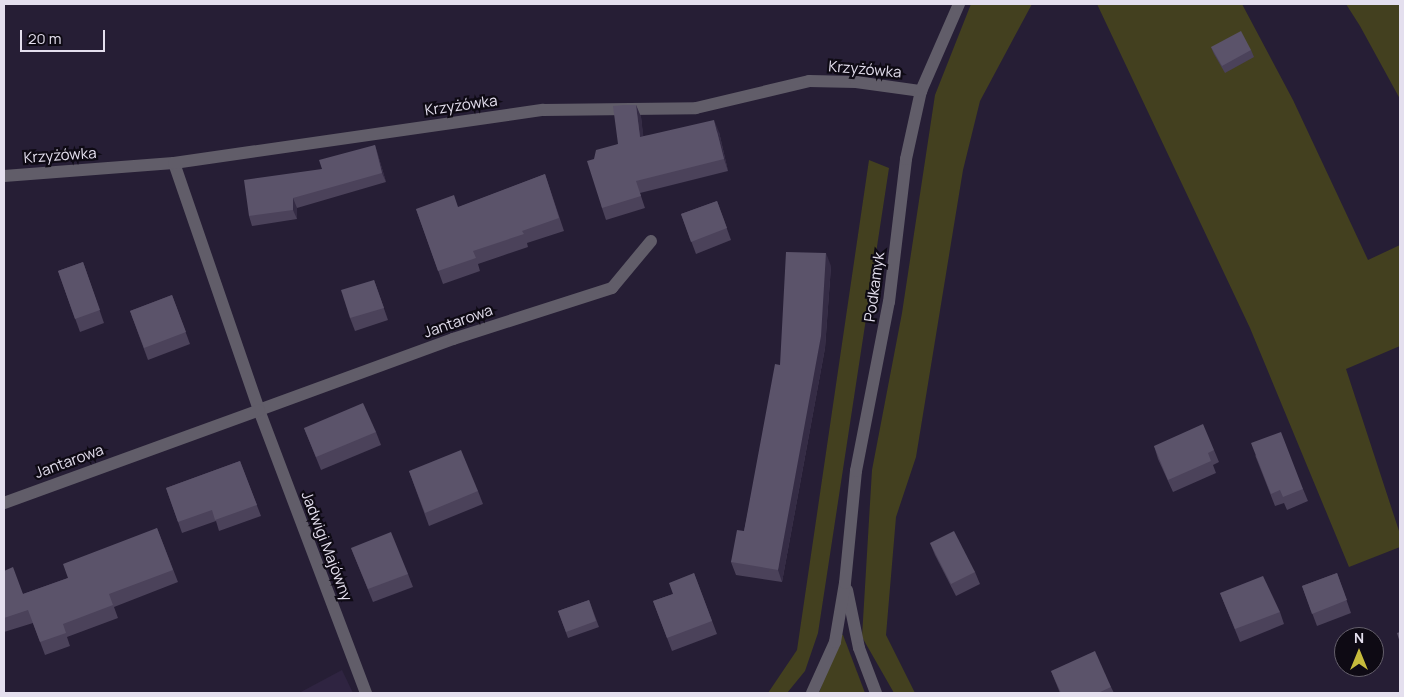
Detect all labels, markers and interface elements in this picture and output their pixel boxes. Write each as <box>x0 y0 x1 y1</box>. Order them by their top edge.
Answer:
scale bar <box>22 20 108 52</box>
text: 20 m <box>28 28 61 49</box>
street label: Krzyżówka <box>828 57 902 81</box>
street label: Krzyżówka <box>424 91 498 119</box>
street label: Krzyżówka <box>23 143 97 167</box>
street label: Podkamyk <box>860 251 888 323</box>
street label: Jantarowa <box>421 301 495 341</box>
street label: Jantarowa <box>32 440 106 482</box>
street label: Jadwigi Majówny <box>298 489 356 603</box>
north arrow <box>1334 627 1384 677</box>
text: N <box>1354 628 1364 647</box>

